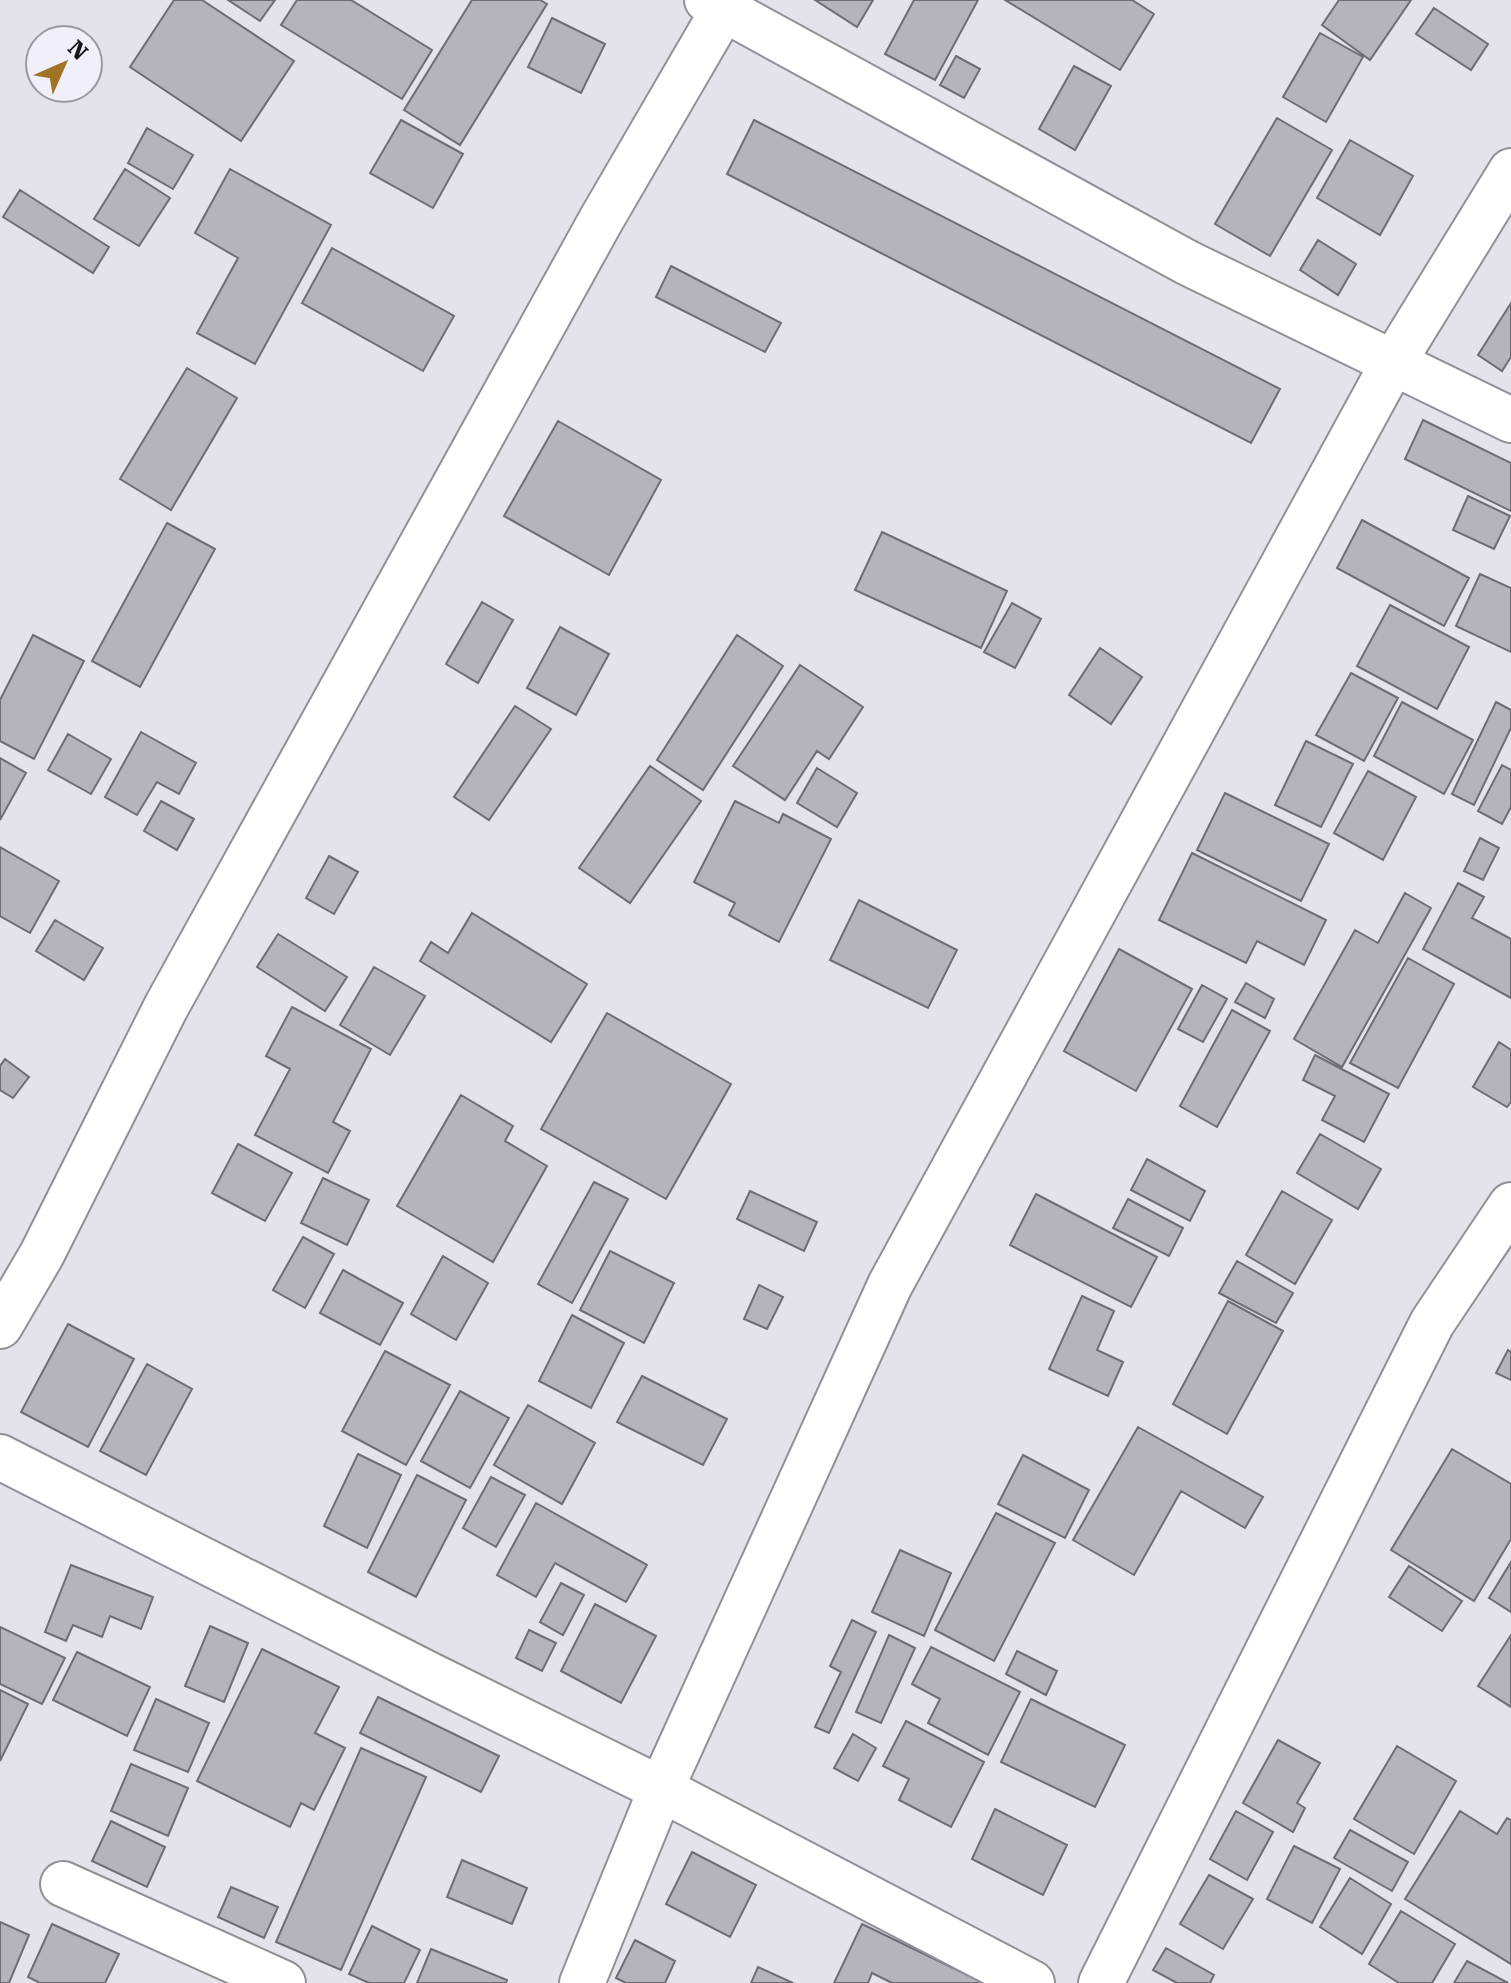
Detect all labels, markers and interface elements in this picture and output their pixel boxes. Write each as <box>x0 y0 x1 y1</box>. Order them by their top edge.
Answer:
north arrow <box>24 24 104 104</box>
text: N <box>63 35 93 65</box>

